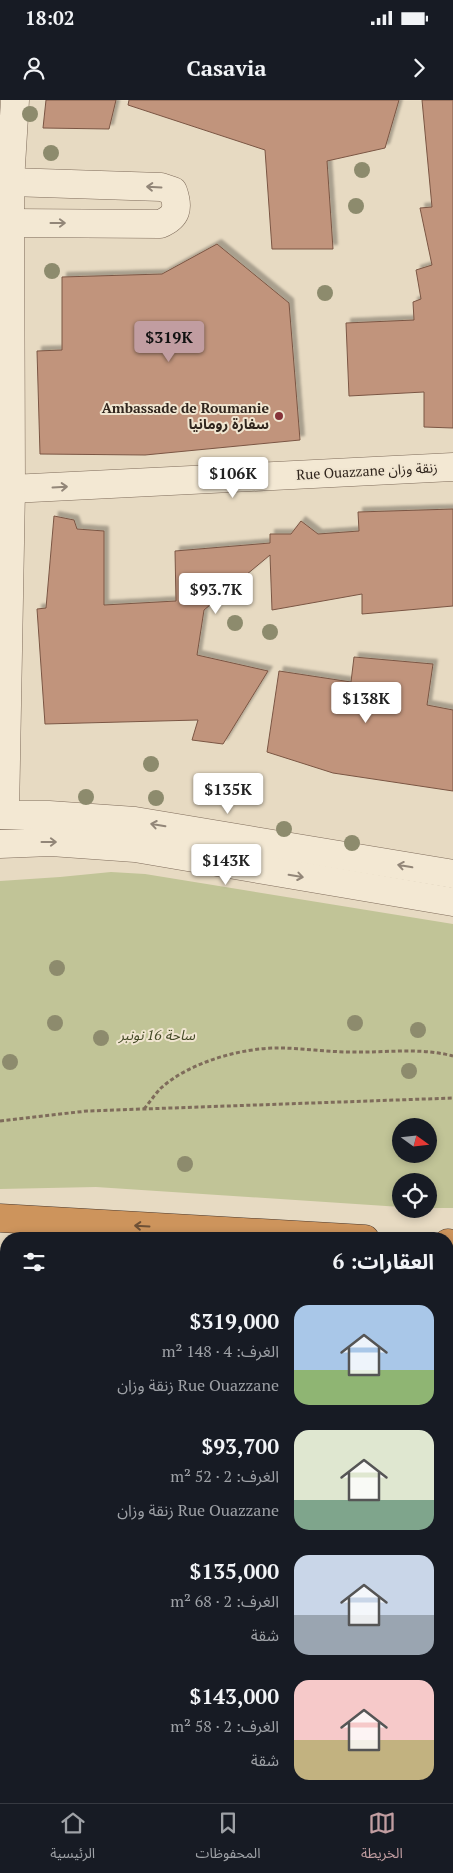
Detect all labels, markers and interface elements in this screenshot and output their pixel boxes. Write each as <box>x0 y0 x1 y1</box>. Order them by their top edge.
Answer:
text: 18:02 <box>25 5 74 30</box>
text: Casavia <box>186 53 267 82</box>
icon: person <box>20 54 48 82</box>
icon: forward <box>405 54 433 82</box>
one-way arrow <box>146 183 162 192</box>
one-way arrow <box>50 218 66 228</box>
pin: $319K <box>134 320 204 363</box>
text: $319K <box>145 326 193 348</box>
place label: Ambassade de Roumanie سفارة رومانيا <box>102 398 269 433</box>
marker: Ambassade de Roumanie سفارة رومانيا <box>273 410 285 422</box>
pin: $106K <box>198 456 268 499</box>
street label: Rue Ouazzane زنقة وزان <box>296 457 438 484</box>
text: $106K <box>209 462 257 484</box>
one-way arrow <box>51 482 67 491</box>
pin: $93.7K <box>175 572 257 615</box>
text: $93.7K <box>190 578 242 600</box>
pin: $138K <box>331 682 401 724</box>
text: $138K <box>342 687 390 709</box>
pin: $135K <box>193 772 263 815</box>
text: $135K <box>204 778 252 800</box>
one-way arrow <box>151 819 167 829</box>
one-way arrow <box>40 837 56 847</box>
pin: $143K <box>191 844 261 886</box>
text: $143K <box>202 849 250 871</box>
one-way arrow <box>397 861 413 871</box>
one-way arrow <box>288 871 304 881</box>
park label: ساحة 16 نونبر <box>118 1025 196 1044</box>
north arrow <box>392 1118 438 1162</box>
map controls <box>392 1118 437 1218</box>
button: locate <box>392 1173 437 1218</box>
one-way arrow <box>134 1222 150 1231</box>
text: العقارات: 6 <box>333 1247 434 1275</box>
icon: filters <box>20 1248 48 1276</box>
text: $319,000 <box>190 1307 279 1335</box>
icon: home <box>334 1325 394 1385</box>
text: الغرف: 4 · 148 m² <box>162 1340 279 1362</box>
text: Rue Ouazzane زنقة وزان <box>117 1374 279 1396</box>
text: $93,700 <box>201 1432 279 1460</box>
icon: home <box>334 1450 394 1510</box>
text: الغرف: 2 · 52 m² <box>170 1465 279 1487</box>
text: Rue Ouazzane زنقة وزان <box>117 1499 279 1521</box>
text: $135,000 <box>190 1557 279 1585</box>
icon: home <box>334 1575 394 1635</box>
text: الغرف: 2 · 68 m² <box>170 1590 279 1612</box>
text: شقة <box>251 1624 279 1646</box>
text: $143,000 <box>190 1682 279 1710</box>
icon: home <box>334 1700 394 1760</box>
text: الغرف: 2 · 58 m² <box>170 1715 279 1737</box>
text: شقة <box>251 1749 279 1771</box>
tab: الرئيسية <box>50 1809 95 1868</box>
tab: المحفوظات <box>196 1809 261 1868</box>
tab: الخريطة <box>361 1809 403 1868</box>

